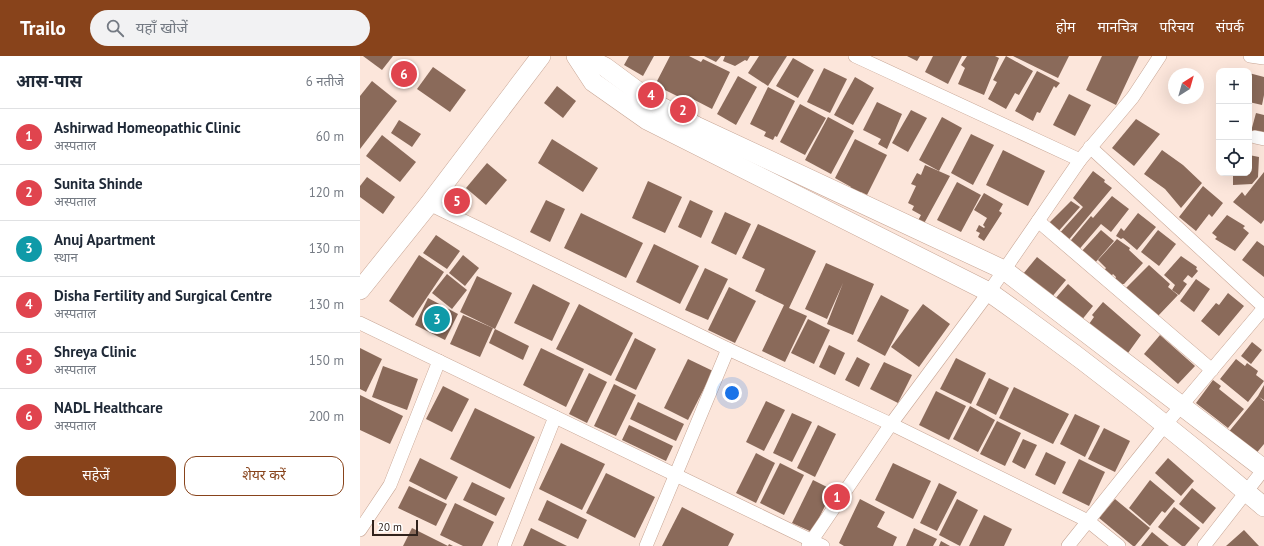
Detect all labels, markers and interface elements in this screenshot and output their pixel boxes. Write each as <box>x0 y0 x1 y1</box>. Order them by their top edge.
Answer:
search box <box>90 10 370 46</box>
text: Trailo <box>20 16 66 40</box>
icon: search <box>104 17 126 39</box>
text: यहाँ खोजें <box>136 18 188 37</box>
text: होम <box>1056 18 1075 36</box>
text: मानचित्र <box>1097 18 1138 36</box>
text: परिचय <box>1160 18 1194 36</box>
text: संपर्क <box>1216 18 1244 36</box>
pin: 6 <box>391 59 417 89</box>
north arrow <box>1168 68 1204 104</box>
map controls <box>1216 68 1252 176</box>
button: + <box>1216 68 1252 104</box>
text: आस-पास <box>16 70 82 92</box>
text: 6 नतीजे <box>306 73 344 90</box>
pin: 4 <box>638 80 664 110</box>
pin: 2 <box>670 95 696 125</box>
button: − <box>1216 104 1252 140</box>
text: Ashirwad Homeopathic Clinic <box>54 118 241 137</box>
text: 1 <box>25 128 33 145</box>
text: 60 m <box>316 128 344 145</box>
text: अस्पताल <box>54 137 96 154</box>
button: locate <box>1216 140 1252 176</box>
text: Sunita Shinde <box>54 174 143 193</box>
text: 2 <box>25 184 33 201</box>
text: 120 m <box>309 184 344 201</box>
pin: 5 <box>444 186 470 216</box>
text: अस्पताल <box>54 193 96 210</box>
text: Anuj Apartment <box>54 230 155 249</box>
text: 3 <box>25 240 33 257</box>
text: 130 m <box>309 240 344 257</box>
text: स्थान <box>54 249 78 266</box>
text: Disha Fertility and Surgical Centre <box>54 286 272 305</box>
text: 4 <box>25 296 33 313</box>
text: 130 m <box>309 296 344 313</box>
pin: 3 <box>424 304 450 334</box>
text: अस्पताल <box>54 305 96 322</box>
text: Shreya Clinic <box>54 342 137 361</box>
text: 5 <box>25 352 33 369</box>
text: 150 m <box>309 352 344 369</box>
text: अस्पताल <box>54 361 96 378</box>
your location <box>722 383 742 403</box>
text: NADL Healthcare <box>54 398 163 417</box>
text: 6 <box>25 408 33 425</box>
text: 200 m <box>309 408 344 425</box>
text: अस्पताल <box>54 417 96 434</box>
button: सहेजें <box>16 456 176 496</box>
button: शेयर करें <box>184 456 344 496</box>
pin: 1 <box>824 482 850 512</box>
scale bar <box>372 518 418 537</box>
text: 20 m <box>378 520 402 534</box>

